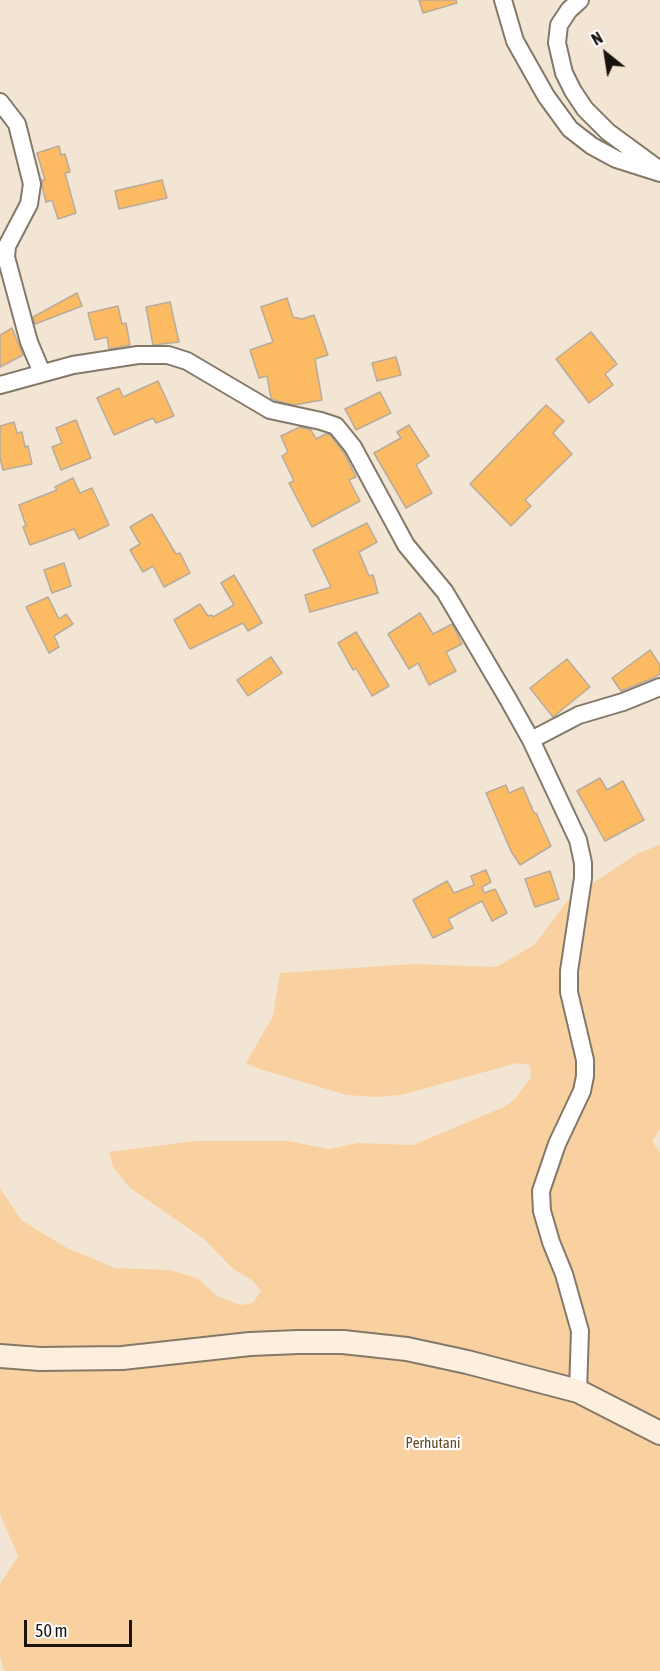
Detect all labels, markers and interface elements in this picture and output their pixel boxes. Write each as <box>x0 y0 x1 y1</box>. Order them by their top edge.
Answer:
north arrow <box>576 24 636 84</box>
text: N <box>588 28 606 49</box>
park label: Perhutani <box>406 1434 460 1452</box>
scale bar <box>27 1608 135 1646</box>
text: 50 m <box>35 1620 67 1641</box>

